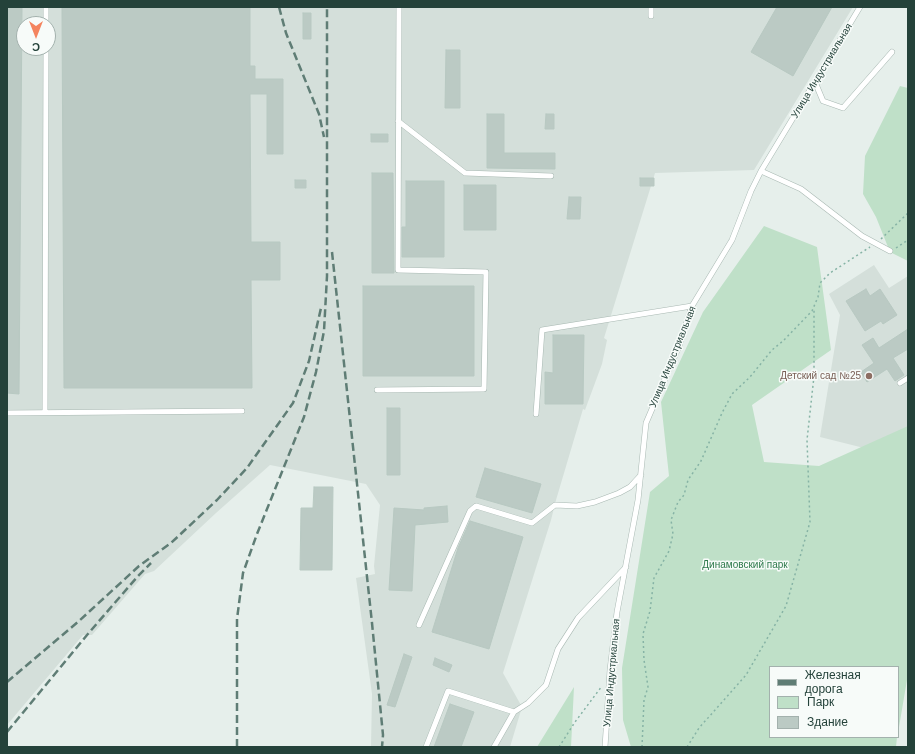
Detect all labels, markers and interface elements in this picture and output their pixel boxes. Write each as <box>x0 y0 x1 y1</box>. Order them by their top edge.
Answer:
north arrow <box>16 16 56 56</box>
street label: Улица Индустриальная <box>789 21 855 121</box>
text: С <box>32 41 40 53</box>
street label: Улица Индустриальная <box>647 304 699 410</box>
place label: Детский сад №25 <box>780 370 861 382</box>
marker: Детский сад №25 <box>864 371 874 381</box>
park label: Динамовский парк <box>702 559 788 571</box>
street label: Улица Индустриальная <box>601 618 623 728</box>
legend <box>769 666 899 738</box>
text: Железная дорога <box>805 668 861 696</box>
text: Парк <box>807 695 834 709</box>
text: Здание <box>807 715 848 729</box>

